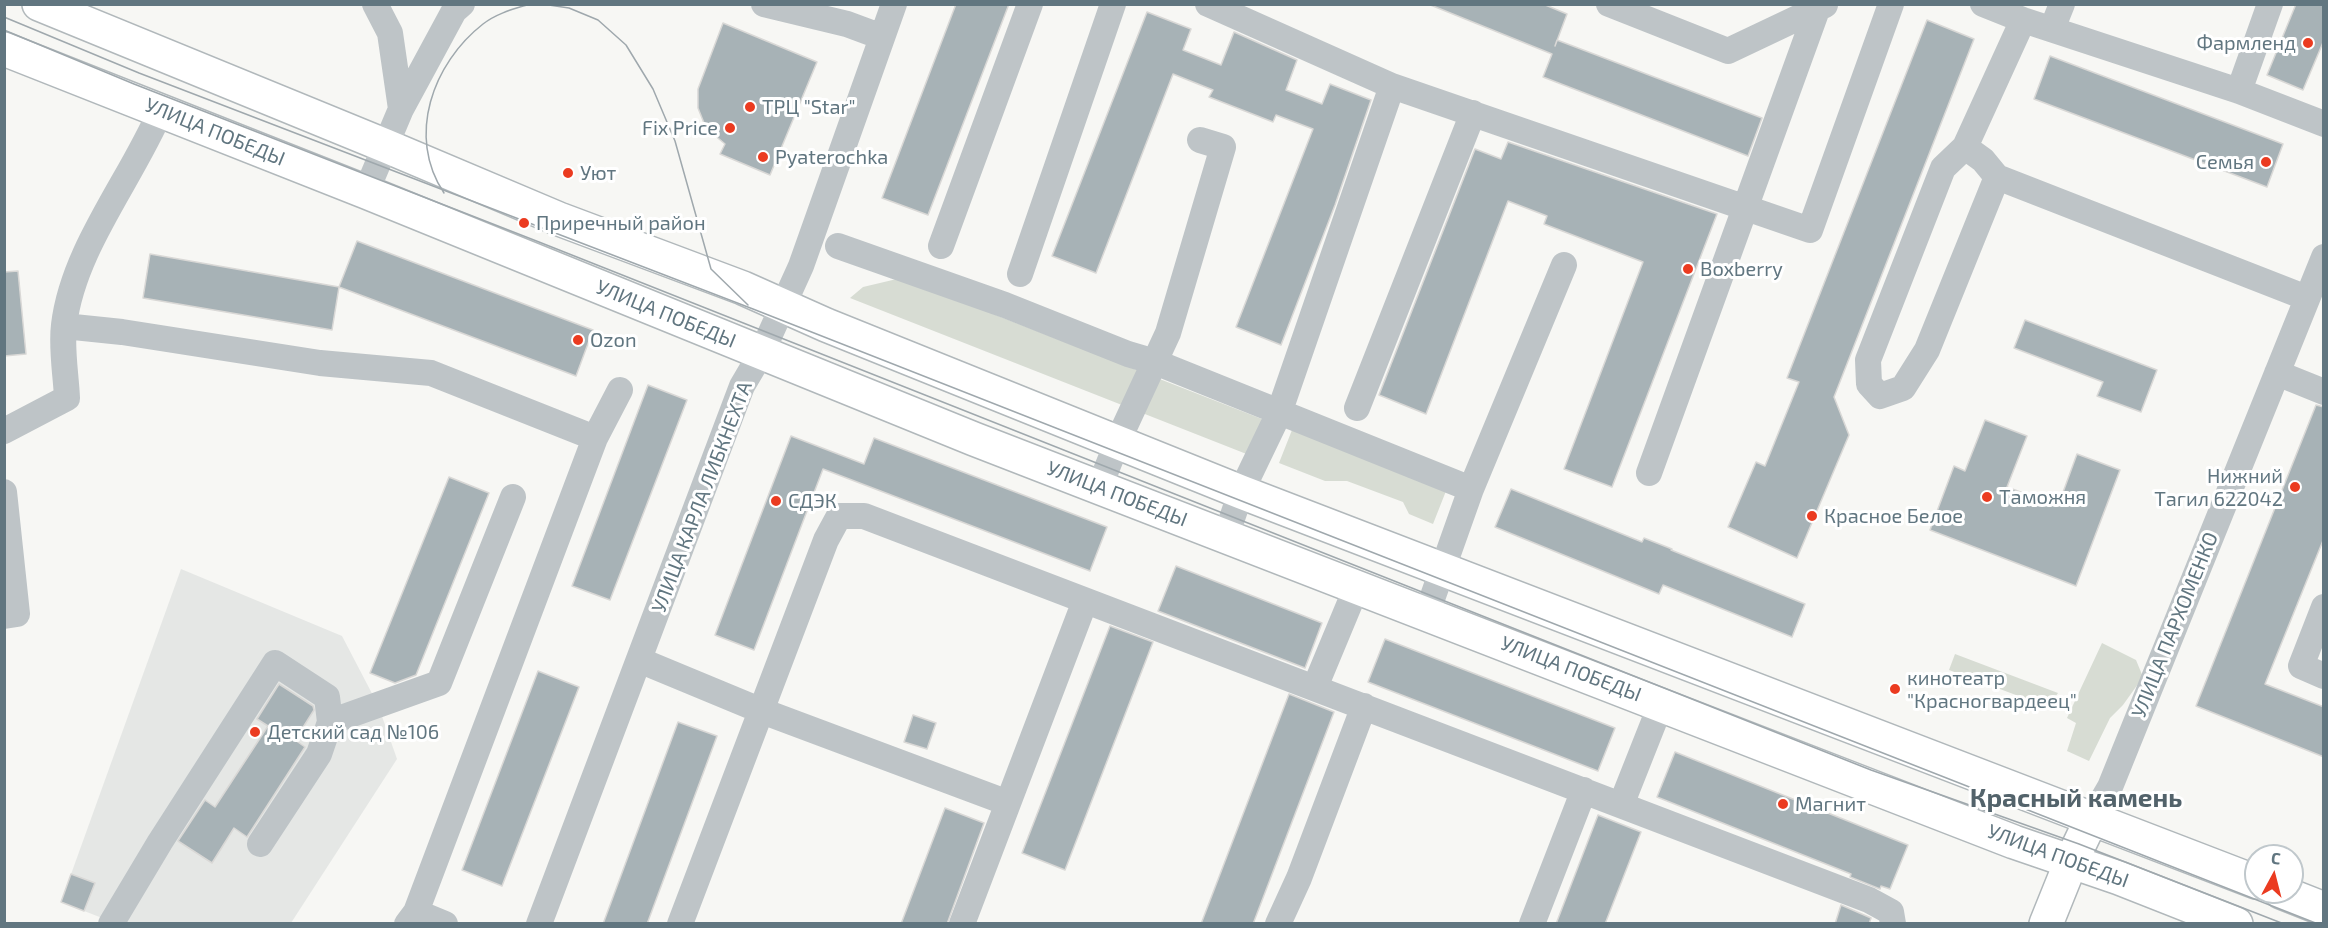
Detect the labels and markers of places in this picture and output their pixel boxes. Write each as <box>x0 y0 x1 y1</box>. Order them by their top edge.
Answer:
place label: Фармленд <box>2196 31 2296 55</box>
marker: Фармленд <box>2301 36 2315 50</box>
place label: ТРЦ "Star" <box>762 95 856 119</box>
marker: ТРЦ "Star" <box>743 100 757 114</box>
place label: Fix Price <box>642 116 718 140</box>
marker: Fix Price <box>723 121 737 135</box>
place label: Pyaterochka <box>775 145 888 169</box>
marker: Pyaterochka <box>756 150 770 164</box>
place label: Семья <box>2196 150 2254 174</box>
marker: Семья <box>2259 155 2273 169</box>
place label: Уют <box>580 161 616 185</box>
marker: Уют <box>561 166 575 180</box>
place label: Приречный район <box>536 211 706 235</box>
marker: Приречный район <box>517 216 531 230</box>
place label: Boxberry <box>1700 257 1783 281</box>
marker: Boxberry <box>1681 262 1695 276</box>
place label: Ozon <box>590 328 637 352</box>
marker: Ozon <box>571 333 585 347</box>
place label: Нижний Тагил 622042 <box>2154 464 2283 511</box>
marker: Нижний Тагил 622042 <box>2288 480 2302 494</box>
place label: Таможня <box>1999 485 2086 509</box>
place label: СДЭК <box>788 489 837 513</box>
marker: Таможня <box>1980 490 1994 504</box>
marker: СДЭК <box>769 494 783 508</box>
place label: Красное Белое <box>1824 504 1963 528</box>
marker: Красное Белое <box>1805 509 1819 523</box>
place label: кинотеатр "Красногвардеец" <box>1907 666 2077 713</box>
marker: кинотеатр "Красногвардеец" <box>1888 682 1902 696</box>
place label: Детский сад №106 <box>267 720 439 744</box>
marker: Детский сад №106 <box>248 725 262 739</box>
place label: Магнит <box>1795 792 1866 816</box>
marker: Магнит <box>1776 797 1790 811</box>

